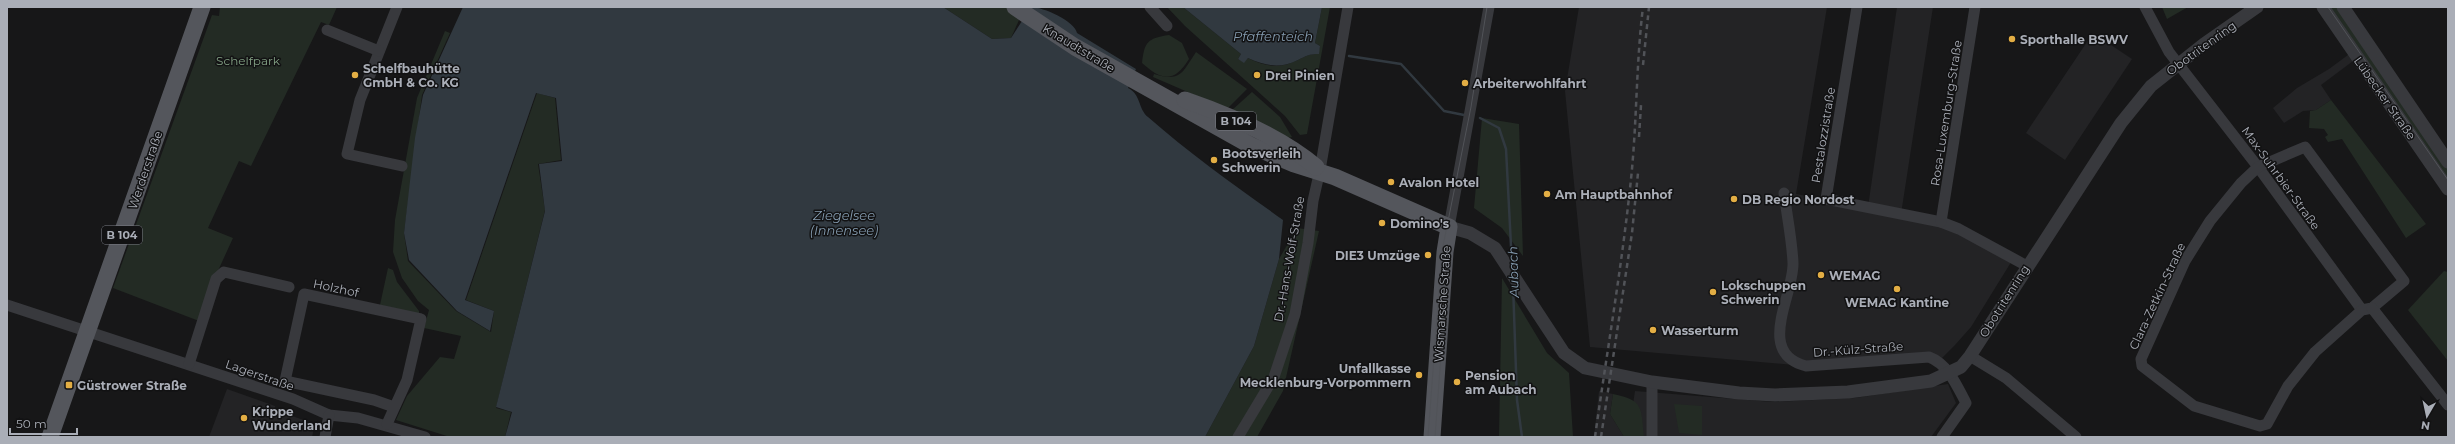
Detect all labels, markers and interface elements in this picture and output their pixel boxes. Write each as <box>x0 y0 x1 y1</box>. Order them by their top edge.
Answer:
street label: Obotritenring <box>2163 18 2239 78</box>
street label: Knaudtstraße <box>1040 20 1118 76</box>
water label: Pfaffenteich <box>1233 28 1313 44</box>
place label: Sporthalle BSWV <box>2020 32 2129 47</box>
marker: Sporthalle BSWV <box>2007 34 2017 44</box>
street label: Rosa-Luxemburg-Straße <box>1927 39 1965 187</box>
park label: Schelfpark <box>216 53 281 68</box>
street label: Lübecker Straße <box>2351 54 2419 142</box>
place label: Schelfbauhütte GmbH & Co. KG <box>363 61 460 90</box>
place label: Drei Pinien <box>1265 68 1335 83</box>
marker: Schelfbauhütte GmbH & Co. KG <box>350 70 360 80</box>
marker: Drei Pinien <box>1252 70 1262 80</box>
place label: Arbeiterwohlfahrt <box>1472 76 1587 91</box>
marker: Arbeiterwohlfahrt <box>1460 78 1470 88</box>
street label: Pestalozzistraße <box>1808 86 1838 184</box>
road number: B 104 <box>1216 112 1256 130</box>
street label: Max-Suhrbier-Straße <box>2239 123 2323 233</box>
street label: Werderstraße <box>125 129 165 211</box>
place label: Bootsverleih Schwerin <box>1222 146 1301 175</box>
marker: Bootsverleih Schwerin <box>1209 155 1219 165</box>
place label: Avalon Hotel <box>1398 175 1479 190</box>
marker: Avalon Hotel <box>1386 177 1396 187</box>
place label: Am Hauptbahnhof <box>1554 187 1673 202</box>
marker: Am Hauptbahnhof <box>1542 189 1552 199</box>
place label: DB Regio Nordost <box>1742 192 1855 207</box>
marker: DB Regio Nordost <box>1729 194 1739 204</box>
street label: Dr.-Hans-Wolf-Straße <box>1271 195 1307 323</box>
water label: Ziegelsee (Innensee) <box>810 207 878 238</box>
place label: Domino's <box>1390 216 1450 231</box>
marker: Domino's <box>1377 218 1387 228</box>
road number: B 104 <box>102 226 142 244</box>
street label: Clara-Zetkin-Straße <box>2126 240 2188 352</box>
street label: Wismarsche Straße <box>1430 245 1454 363</box>
water label: Aubach <box>1504 246 1522 299</box>
place label: DIE3 Umzüge <box>1335 248 1420 263</box>
marker: DIE3 Umzüge <box>1423 250 1433 260</box>
street label: Obotritenring <box>1976 262 2032 340</box>
place label: WEMAG <box>1829 268 1881 283</box>
marker: WEMAG <box>1816 270 1826 280</box>
street label: Holzhof <box>312 276 361 300</box>
place label: Lokschuppen Schwerin <box>1721 278 1806 307</box>
marker: WEMAG Kantine <box>1892 284 1902 294</box>
marker: Lokschuppen Schwerin <box>1708 287 1718 297</box>
place label: WEMAG Kantine <box>1845 295 1950 310</box>
place label: Wasserturm <box>1661 323 1739 338</box>
marker: Wasserturm <box>1648 325 1658 335</box>
street label: Dr.-Külz-Straße <box>1812 338 1904 360</box>
street label: Lagerstraße <box>224 356 296 394</box>
place label: Unfallkasse Mecklenburg-Vorpommern <box>1240 361 1411 390</box>
place label: Pension am Aubach <box>1465 368 1537 397</box>
marker: Unfallkasse Mecklenburg-Vorpommern <box>1414 370 1424 380</box>
marker: Pension am Aubach <box>1452 377 1462 387</box>
place label: Güstrower Straße <box>77 378 187 393</box>
marker: Güstrower Straße <box>64 380 74 390</box>
north arrow <box>2407 396 2447 436</box>
place label: Krippe Wunderland <box>252 404 331 433</box>
scale bar <box>10 410 77 436</box>
marker: Krippe Wunderland <box>239 413 249 423</box>
text: 50 m <box>16 416 47 431</box>
text: N <box>2420 418 2431 433</box>

